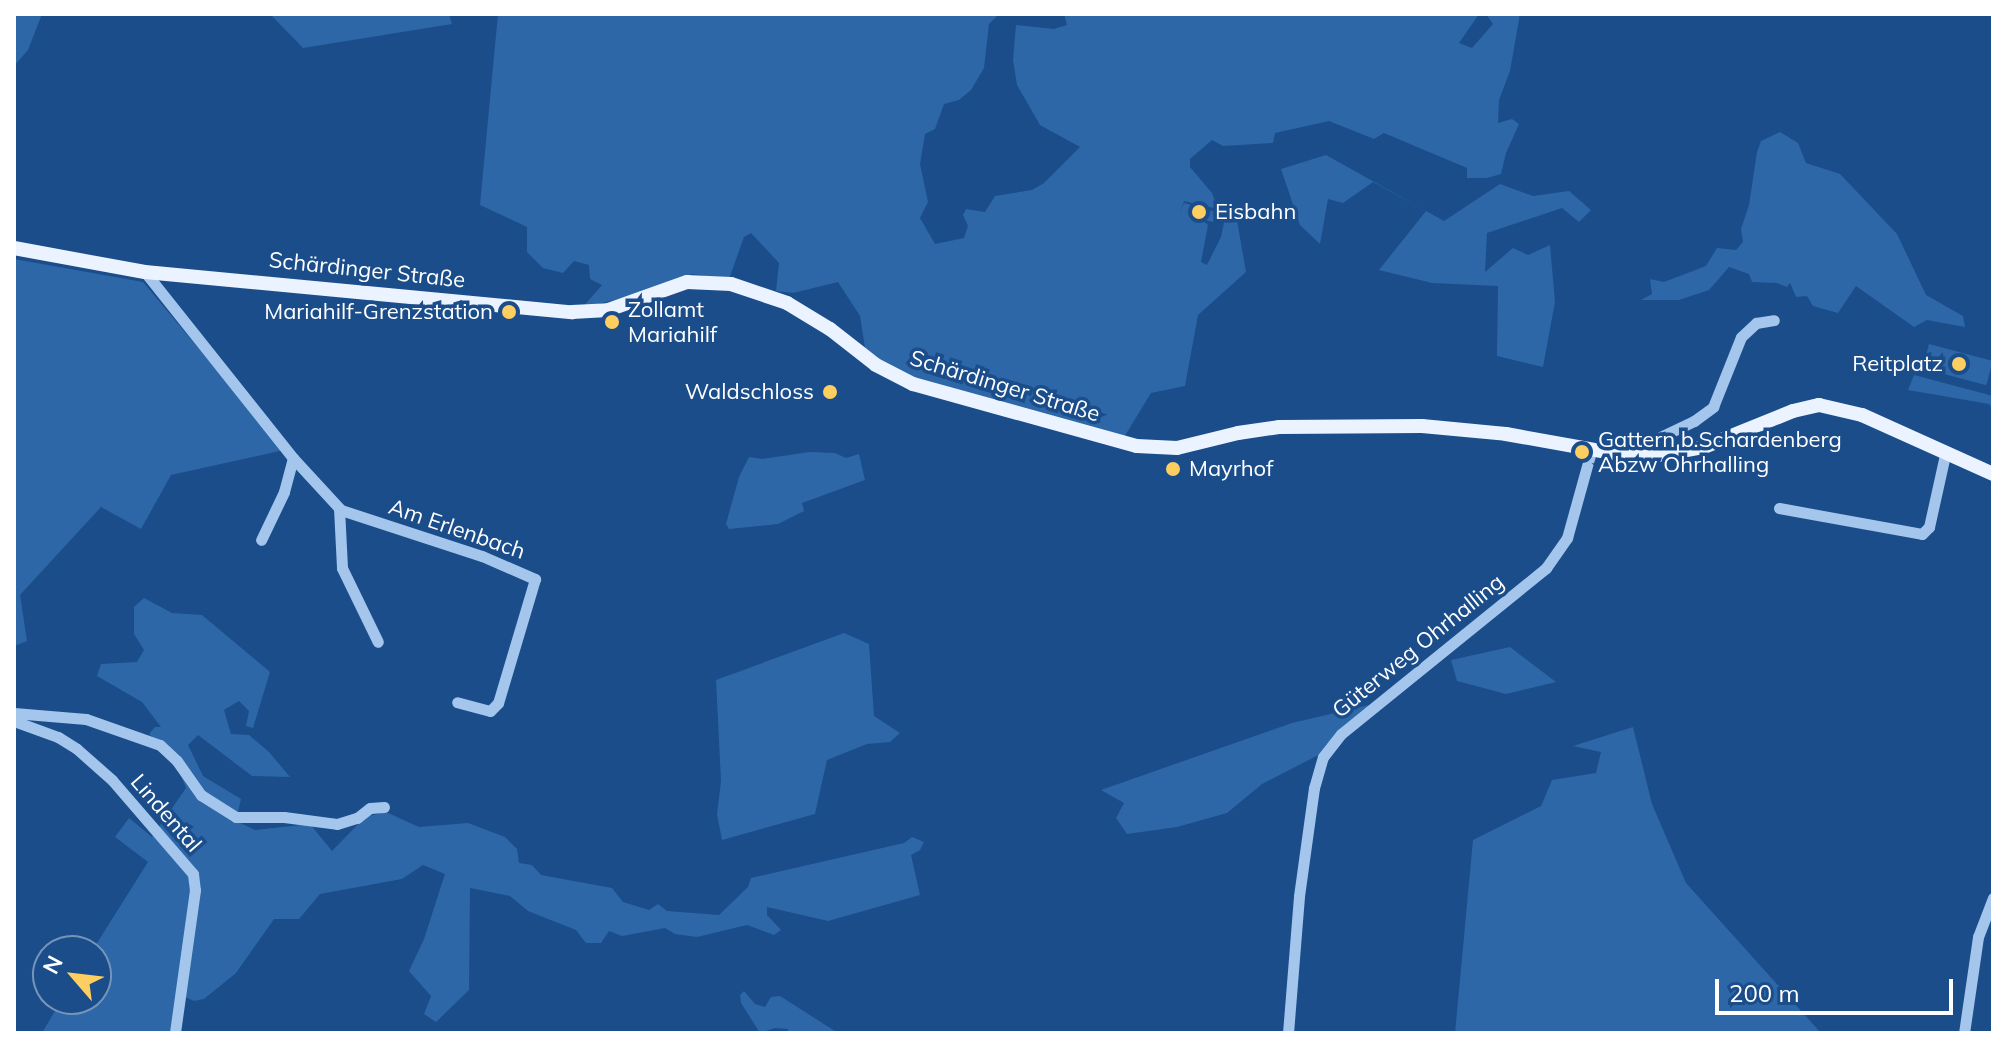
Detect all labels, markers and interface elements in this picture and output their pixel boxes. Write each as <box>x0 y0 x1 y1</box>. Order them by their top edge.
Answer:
place label: Eisbahn <box>1215 199 1296 225</box>
marker: Eisbahn <box>1190 203 1208 221</box>
street label: Schärdinger Straße <box>268 247 466 293</box>
place label: Zollamt Mariahilf <box>628 296 717 348</box>
place label: Mariahilf-Grenzstation <box>264 299 493 325</box>
marker: Mariahilf-Grenzstation <box>500 303 518 321</box>
marker: Zollamt Mariahilf <box>603 313 621 331</box>
street label: Schärdinger Straße <box>907 345 1103 427</box>
place label: Reitplatz <box>1852 351 1943 377</box>
marker: Reitplatz <box>1950 355 1968 373</box>
place label: Waldschloss <box>685 379 814 405</box>
marker: Waldschloss <box>821 383 839 401</box>
place label: Gattern b.Schardenberg Abzw Ohrhalling <box>1598 426 1842 478</box>
marker: Gattern b.Schardenberg Abzw Ohrhalling <box>1573 443 1591 461</box>
place label: Mayrhof <box>1189 456 1273 482</box>
marker: Mayrhof <box>1164 460 1182 478</box>
street label: Am Erlenbach <box>385 493 529 565</box>
street label: Güterweg Ohrhalling <box>1327 569 1509 723</box>
street label: Lindental <box>125 769 207 857</box>
north arrow <box>32 935 112 1015</box>
text: N <box>36 951 69 979</box>
scale bar <box>1719 963 1957 1013</box>
text: 200 m <box>1729 978 1800 1008</box>

